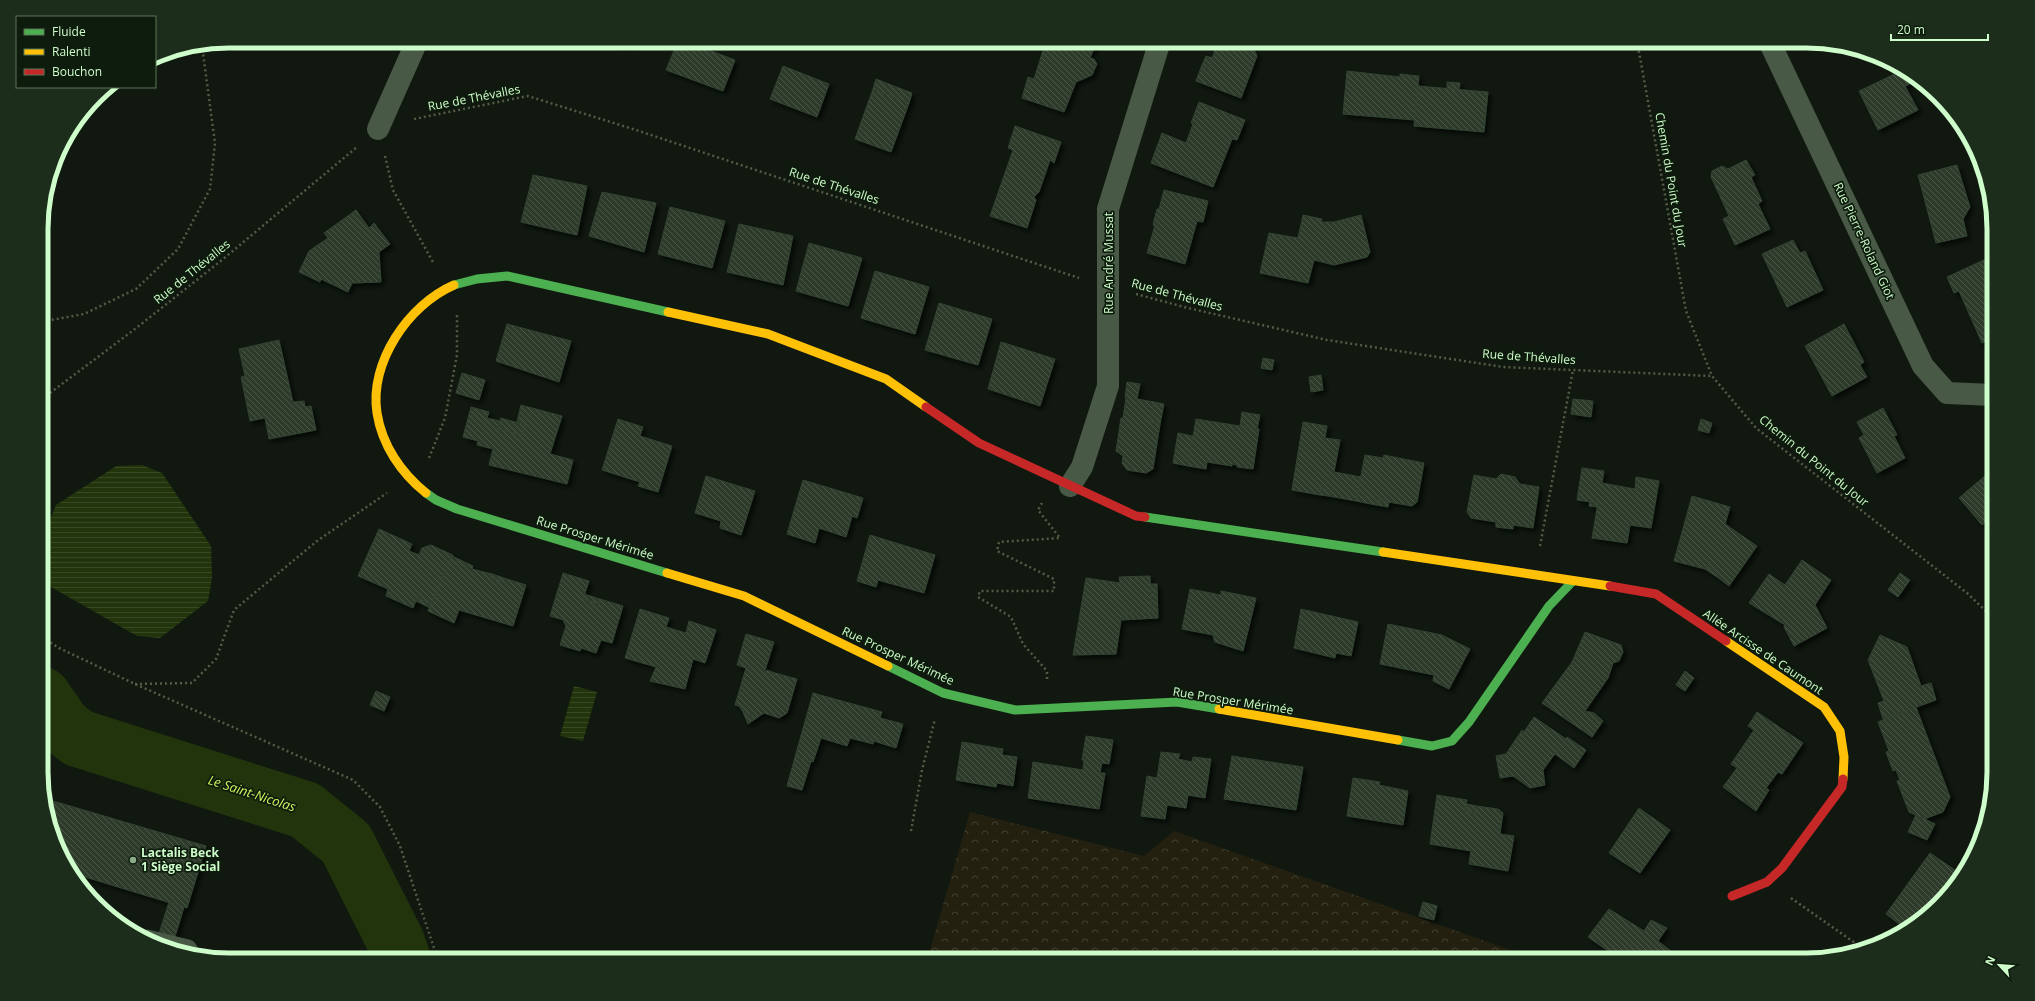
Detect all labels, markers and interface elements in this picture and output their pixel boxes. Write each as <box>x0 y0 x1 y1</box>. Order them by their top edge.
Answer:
legend <box>16 16 156 88</box>
scale bar <box>1891 16 1988 42</box>
text: 20 m <box>1897 21 1925 38</box>
text: Fluide <box>52 23 86 40</box>
text: Ralenti <box>52 43 91 60</box>
text: Bouchon <box>52 63 102 80</box>
street label: Rue de Thévalles <box>426 80 522 115</box>
street label: Chemin du Point du Jour <box>1651 111 1692 249</box>
street label: Rue de Thévalles <box>787 163 882 208</box>
street label: Rue Pierre-Roland Giot <box>1830 179 1899 302</box>
street label: Rue André Mussat <box>1100 212 1117 314</box>
street label: Rue de Thévalles <box>150 235 234 308</box>
street label: Rue de Thévalles <box>1130 274 1225 315</box>
street label: Rue de Thévalles <box>1482 345 1577 368</box>
street label: Chemin du Point du Jour <box>1756 411 1873 510</box>
street label: Rue Prosper Mérimée <box>534 512 656 564</box>
street label: Allée Arcisse de Caumont <box>1700 605 1827 698</box>
street label: Rue Prosper Mérimée <box>839 622 957 689</box>
street label: Rue Prosper Mérimée <box>1172 683 1295 718</box>
water label: Le Saint-Nicolas <box>206 770 298 816</box>
place label: Lactalis Beck 1 Siège Social <box>141 844 220 875</box>
marker: Lactalis Beck 1 Siège Social <box>128 855 138 865</box>
north arrow <box>1979 945 2019 985</box>
text: N <box>1981 953 1998 968</box>

